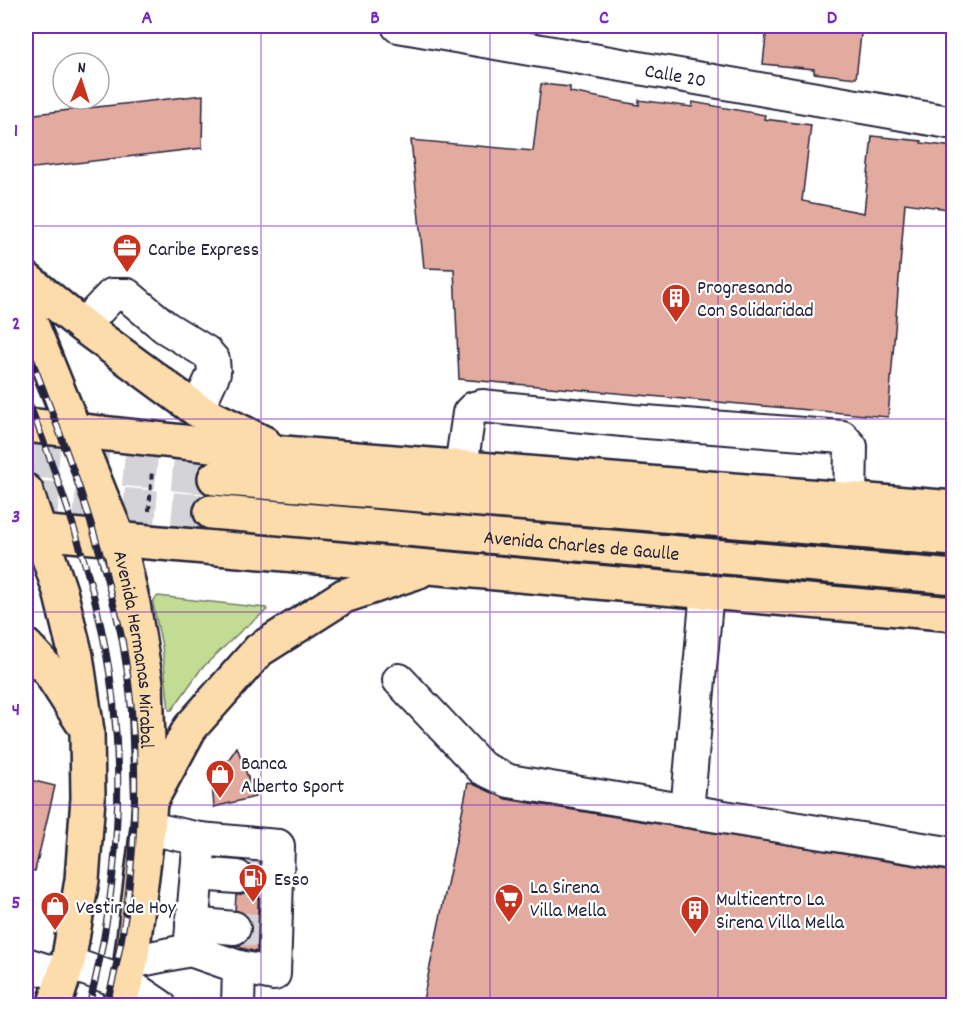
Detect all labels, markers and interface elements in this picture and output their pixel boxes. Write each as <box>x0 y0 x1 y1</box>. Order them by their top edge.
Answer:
text: A <box>142 5 153 33</box>
text: B <box>370 5 380 33</box>
text: C <box>599 5 609 33</box>
text: D <box>827 5 838 33</box>
north arrow <box>51 51 111 111</box>
text: N <box>77 57 86 80</box>
street label: Calle 20 <box>642 58 708 97</box>
text: 1 <box>14 118 18 146</box>
office icon: Caribe Express <box>111 232 143 274</box>
place label: Caribe Express <box>148 237 259 265</box>
place label: Progresando Con Solidaridad <box>697 275 814 326</box>
building icon: Progresando Con Solidaridad <box>660 282 692 324</box>
text: 2 <box>12 311 20 339</box>
text: 3 <box>12 504 20 532</box>
street label: Avenida Charles de Gaulle <box>482 525 680 570</box>
street label: Avenida Hermanas Mirabal <box>104 548 159 749</box>
text: 4 <box>12 697 20 725</box>
place label: Banca Alberto Sport <box>241 751 344 802</box>
shop icon: Banca Alberto Sport <box>204 758 236 800</box>
fuel station icon: Esso <box>237 862 269 904</box>
place label: Esso <box>274 867 309 895</box>
place label: La Sirena Villa Mella <box>530 875 607 926</box>
supermarket icon: La Sirena Villa Mella <box>493 882 525 924</box>
place label: Multicentro La Sirena Villa Mella <box>716 887 845 938</box>
text: 5 <box>11 890 21 918</box>
shop icon: Vestir de Hoy <box>39 890 71 932</box>
building icon: Multicentro La Sirena Villa Mella <box>679 894 711 936</box>
place label: Vestir de Hoy <box>76 895 177 923</box>

